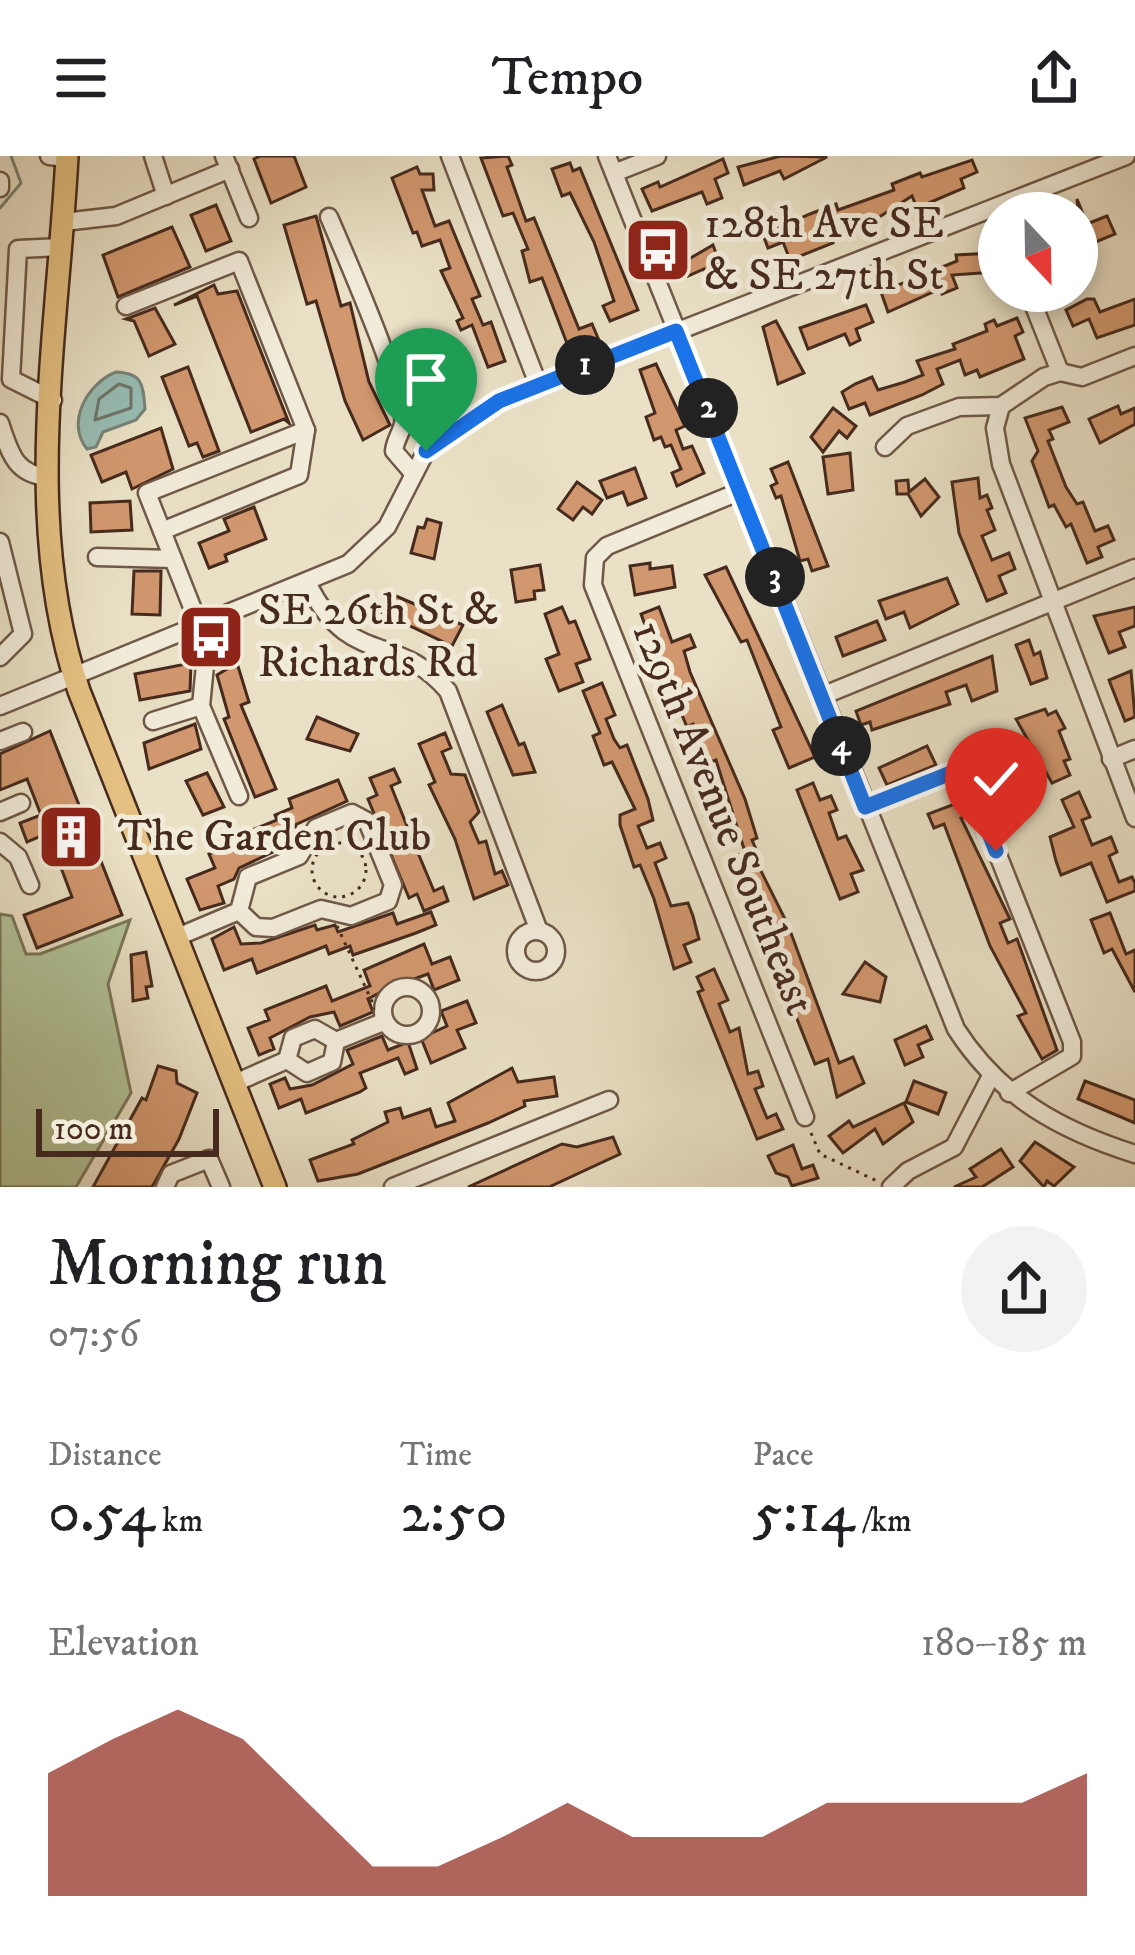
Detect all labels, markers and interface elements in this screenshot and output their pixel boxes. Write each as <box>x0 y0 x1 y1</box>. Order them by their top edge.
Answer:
icon: menu <box>48 45 114 111</box>
text: Tempo <box>492 45 643 112</box>
icon: share <box>1021 45 1087 111</box>
north arrow <box>978 192 1098 312</box>
map controls <box>978 192 1098 312</box>
place label: 128th Ave SE & SE 27th St <box>704 196 944 304</box>
bus stop icon: 128th Ave SE & SE 27th St <box>623 215 693 285</box>
pin <box>375 328 477 451</box>
pin: 1 <box>555 335 615 395</box>
text: 1 <box>579 344 591 385</box>
icon: arrive <box>393 346 459 412</box>
pin: 2 <box>678 378 738 438</box>
text: 2 <box>700 387 716 428</box>
pin: 3 <box>745 547 805 607</box>
text: 3 <box>769 556 781 597</box>
place label: SE 26th St & Richards Rd <box>258 583 499 691</box>
bus stop icon: SE 26th St & Richards Rd <box>176 602 246 672</box>
street label: 129th Avenue Southeast <box>618 613 828 1023</box>
pin: 4 <box>811 716 871 776</box>
text: 4 <box>832 725 851 766</box>
pin <box>945 728 1047 851</box>
icon: check <box>963 746 1029 812</box>
building icon: The Garden Club <box>36 802 106 872</box>
place label: The Garden Club <box>118 809 431 865</box>
scale bar <box>36 1103 219 1156</box>
text: 100 m <box>54 1109 133 1150</box>
text: Morning run <box>48 1224 387 1306</box>
button: share <box>961 1226 1087 1352</box>
text: 07:56 <box>48 1310 139 1359</box>
text: Distance <box>48 1435 162 1476</box>
text: Time <box>400 1435 472 1476</box>
text: Pace <box>753 1435 814 1476</box>
text: 0.54 <box>48 1476 155 1551</box>
text: 2:50 <box>400 1476 508 1551</box>
text: 5:14 <box>753 1476 855 1551</box>
text: km <box>155 1501 203 1542</box>
text: /km <box>855 1501 912 1542</box>
text: Elevation <box>48 1619 199 1668</box>
text: 180–185 m <box>921 1619 1087 1668</box>

